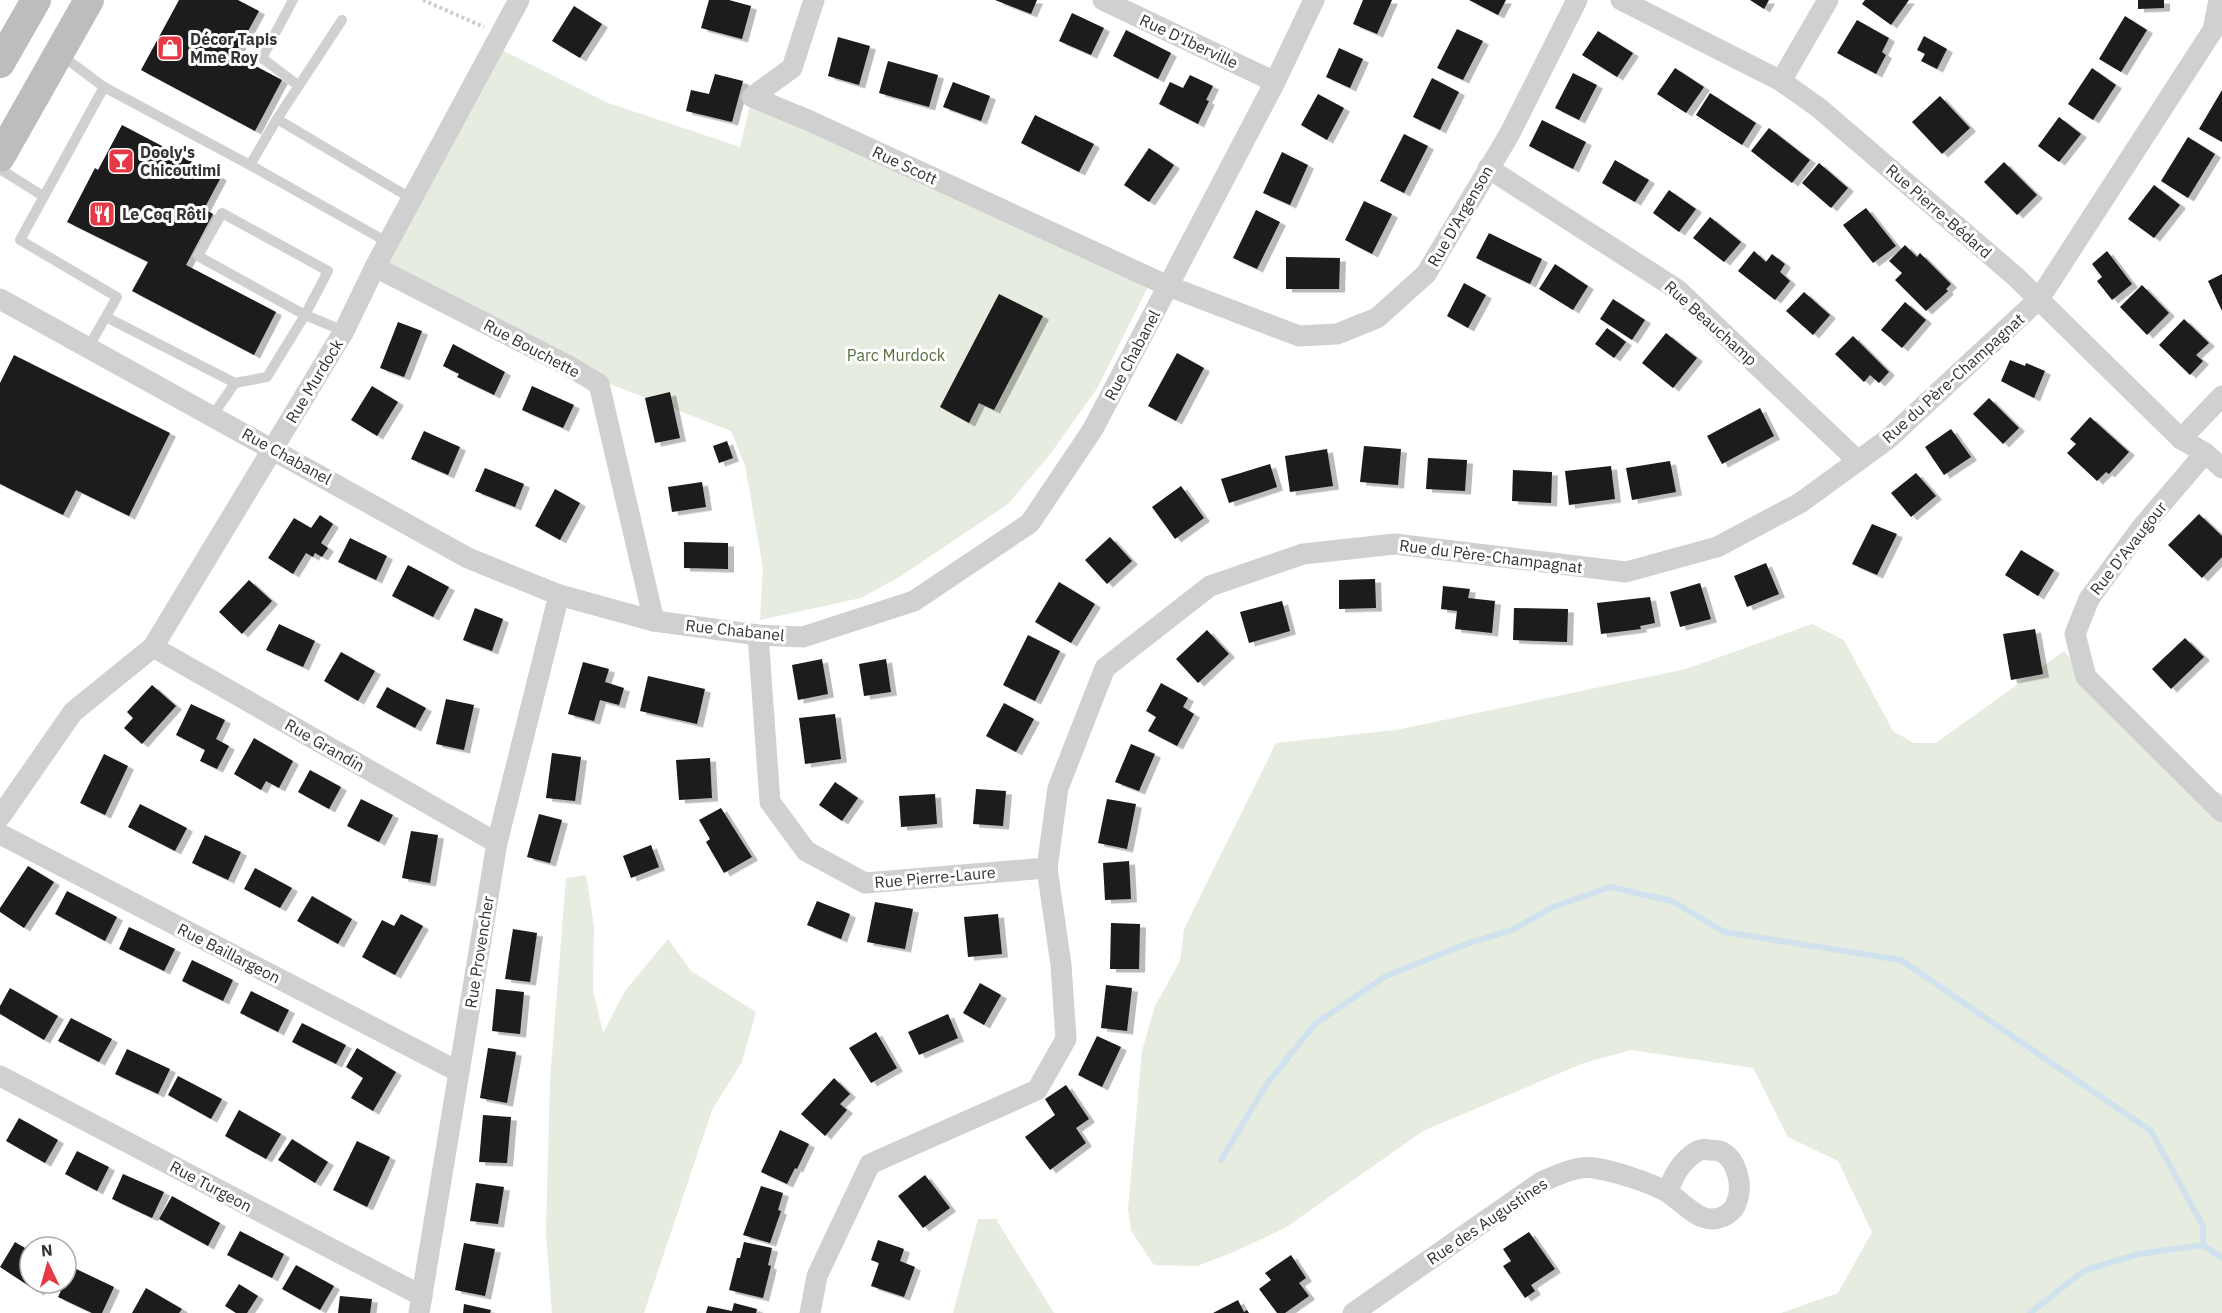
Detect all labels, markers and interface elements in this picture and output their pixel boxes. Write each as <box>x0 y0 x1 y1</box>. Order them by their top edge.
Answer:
street label: Rue D'Iberville <box>1137 10 1242 73</box>
place label: Décor Tapis Mme Roy <box>190 29 277 67</box>
shop icon: Décor Tapis Mme Roy <box>155 33 185 63</box>
street label: Rue Scott <box>869 141 941 189</box>
place label: Dooly's Chicoutimi <box>140 142 221 180</box>
bar icon: Dooly's Chicoutimi <box>106 146 136 176</box>
street label: Rue Pierre-Bédard <box>1882 160 1996 262</box>
street label: Rue D'Argenson <box>1423 162 1497 270</box>
restaurant icon: Le Coq Rôti <box>87 199 117 229</box>
place label: Le Coq Rôti <box>122 204 206 224</box>
street label: Rue Beauchamp <box>1661 276 1761 370</box>
street label: Rue Chabanel <box>1100 306 1164 404</box>
street label: Rue du Père-Champagnat <box>1878 309 2028 447</box>
street label: Rue Bouchette <box>480 314 584 382</box>
street label: Rue Murdock <box>281 335 347 427</box>
park label: Parc Murdock <box>847 345 946 365</box>
street label: Rue Chabanel <box>239 423 335 489</box>
street label: Rue D'Avaugour <box>2085 497 2171 599</box>
street label: Rue du Père-Champagnat <box>1398 535 1584 577</box>
street label: Rue Chabanel <box>684 615 786 645</box>
street label: Rue Grandin <box>282 714 368 776</box>
street label: Rue Pierre-Laure <box>874 862 997 892</box>
street label: Rue Provencher <box>460 894 498 1010</box>
street label: Rue Baillargeon <box>174 918 284 988</box>
street label: Rue Turgeon <box>167 1156 255 1216</box>
street label: Rue des Augustines <box>1423 1173 1551 1269</box>
north arrow <box>18 1235 78 1295</box>
text: N <box>40 1240 53 1261</box>

